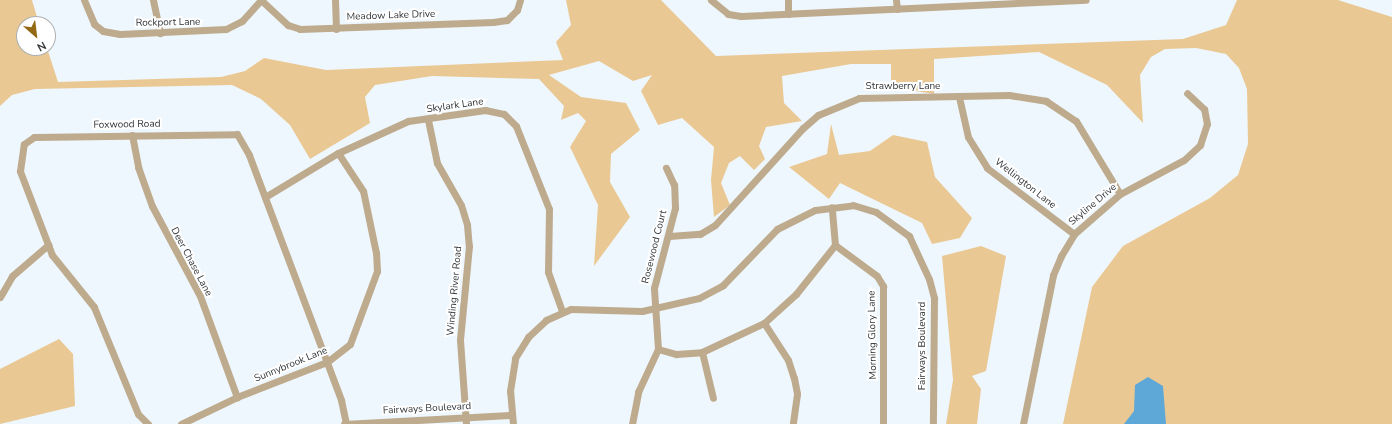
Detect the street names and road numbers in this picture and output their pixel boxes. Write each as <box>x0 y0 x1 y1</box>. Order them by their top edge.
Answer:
street label: Meadow Lake Drive <box>346 8 436 24</box>
street label: Rockport Lane <box>136 16 200 30</box>
street label: Strawberry Lane <box>866 81 940 93</box>
street label: Skylark Lane <box>426 96 484 116</box>
street label: Foxwood Road <box>93 118 161 132</box>
street label: Wellington Lane <box>992 156 1058 212</box>
street label: Skyline Drive <box>1067 182 1119 228</box>
street label: Rosewood Court <box>640 209 670 285</box>
street label: Deer Chase Lane <box>168 225 214 299</box>
street label: Winding River Road <box>445 246 465 336</box>
street label: Morning Glory Lane <box>866 290 880 380</box>
street label: Fairways Boulevard <box>917 302 929 390</box>
street label: Sunnybrook Lane <box>253 345 329 385</box>
street label: Fairways Boulevard <box>382 401 472 417</box>

